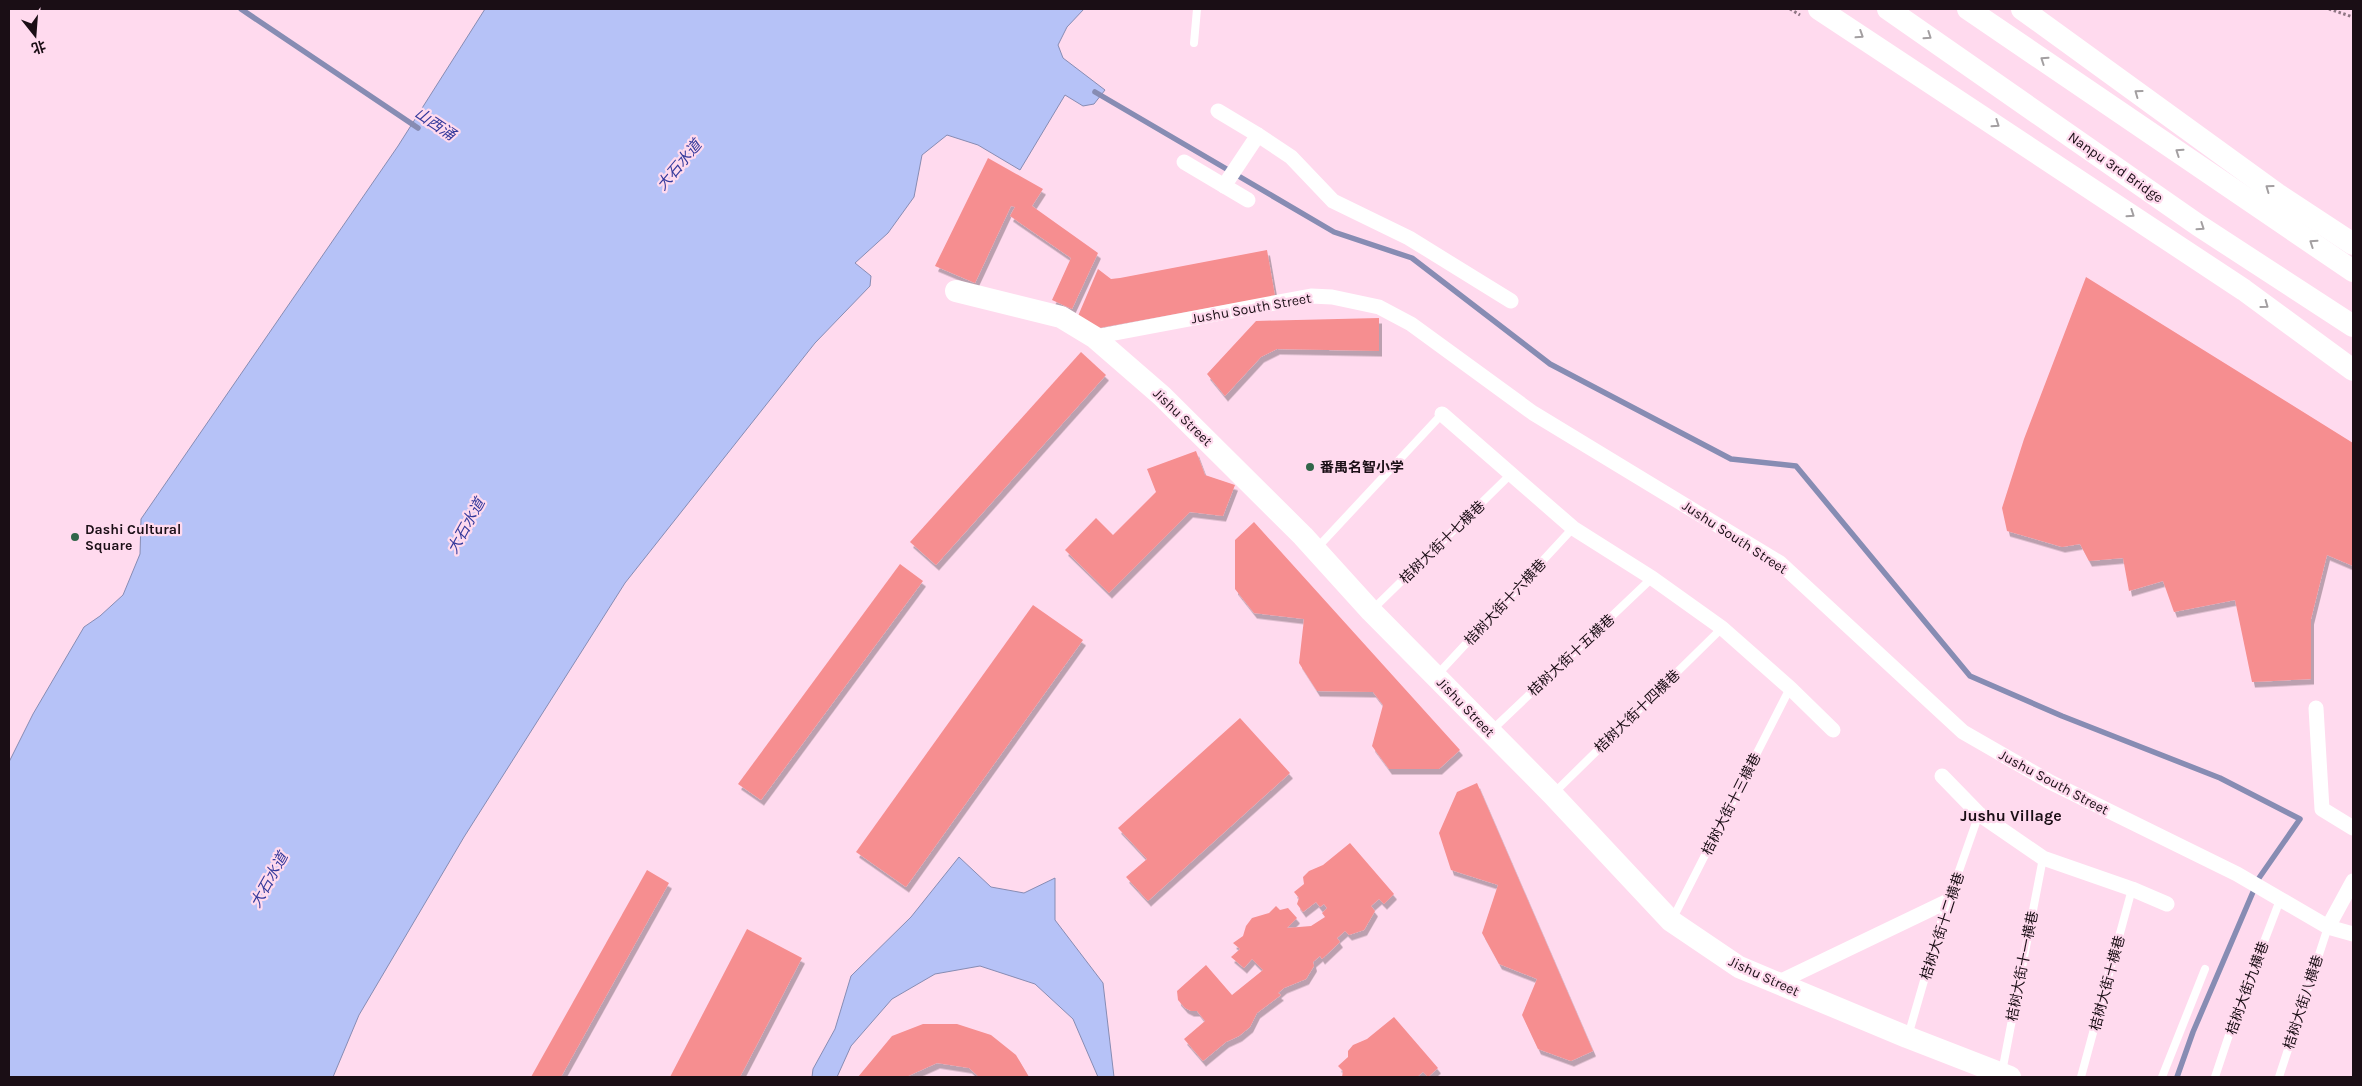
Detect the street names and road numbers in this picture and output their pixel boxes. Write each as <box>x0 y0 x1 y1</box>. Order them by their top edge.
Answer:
street label: Nanpu 3rd Bridge <box>2065 128 2166 206</box>
street label: Jushu South Street <box>1190 290 1313 327</box>
street label: Jishu Street <box>1149 385 1216 450</box>
street label: 桔树大街十七横巷 <box>1396 497 1489 587</box>
street label: Jushu South Street <box>1679 497 1790 578</box>
street label: 桔树大街十六横巷 <box>1461 556 1550 649</box>
street label: 桔树大街十五横巷 <box>1525 611 1618 700</box>
street label: 桔树大街十四横巷 <box>1591 666 1684 756</box>
street label: Jishu Street <box>1433 674 1498 741</box>
street label: Jushu South Street <box>1996 746 2112 819</box>
street label: 桔树大街十三横巷 <box>1698 750 1764 858</box>
street label: 桔树大街十二横巷 <box>1917 870 1968 982</box>
street label: 桔树大街十一横巷 <box>2003 910 2042 1023</box>
street label: 桔树大街十横巷 <box>2087 934 2128 1033</box>
street label: 桔树大街九横巷 <box>2223 939 2272 1037</box>
street label: Jishu Street <box>1726 953 1802 1000</box>
street label: 桔树大街八横巷 <box>2280 953 2327 1051</box>

